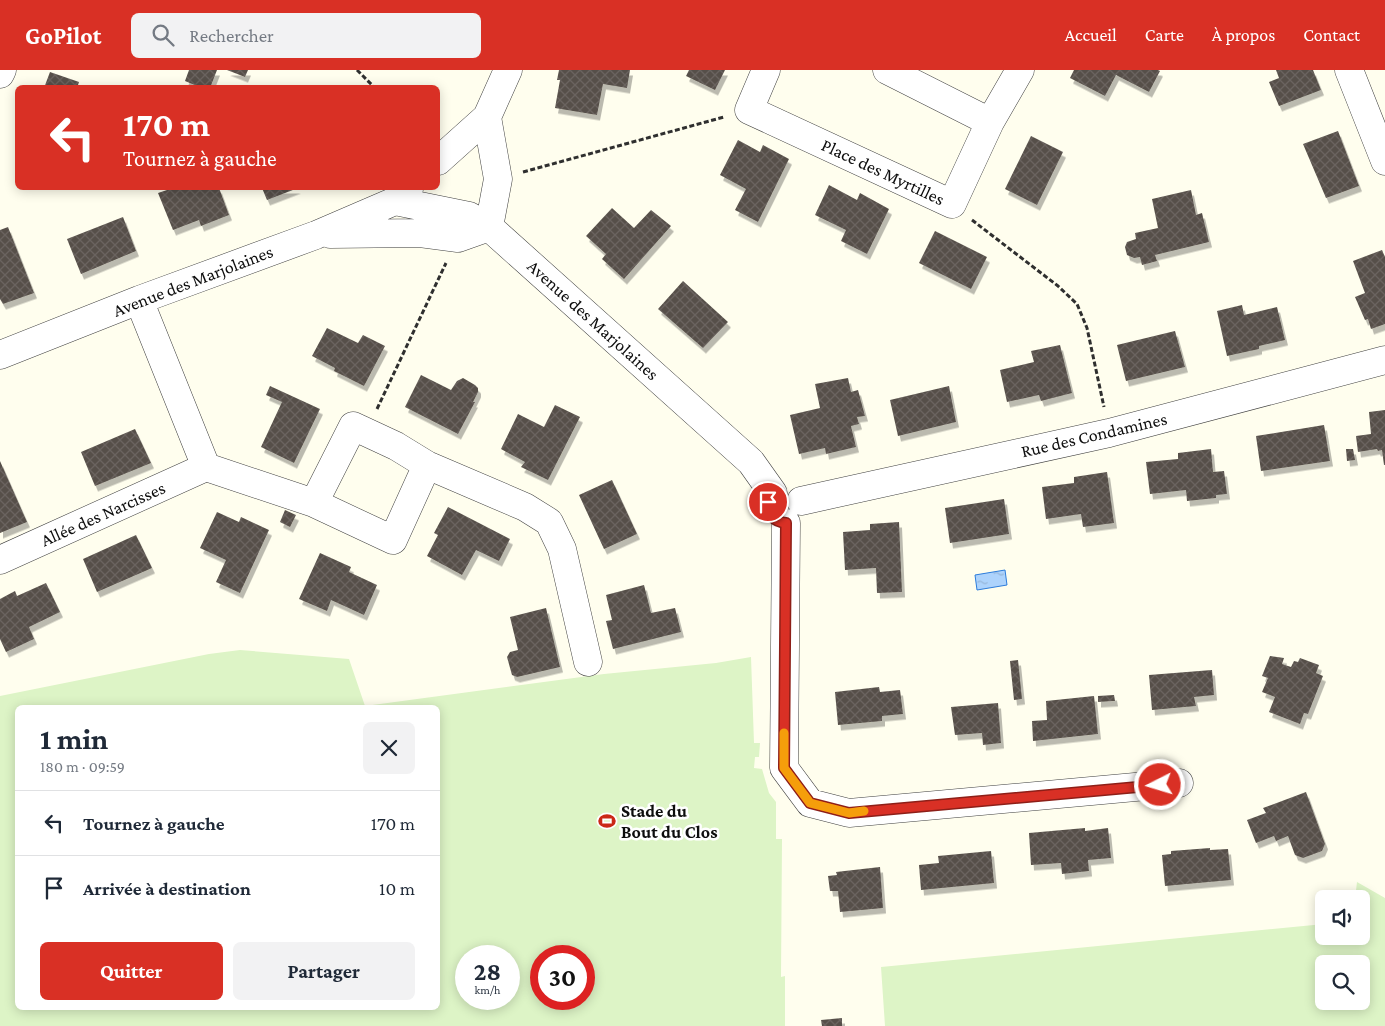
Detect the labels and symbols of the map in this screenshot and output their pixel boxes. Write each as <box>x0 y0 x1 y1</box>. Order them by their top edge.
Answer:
street label: Place des Myrtilles <box>818 135 948 209</box>
street label: Avenue des Marjolaines <box>110 241 276 322</box>
street label: Avenue des Marjolaines <box>523 256 663 385</box>
street label: Rue des Condamines <box>1019 408 1169 462</box>
street label: Allée des Narcisses <box>38 478 168 550</box>
pin <box>747 481 789 523</box>
position arrow <box>1133 758 1185 810</box>
place label: Stade du Bout du Clos <box>621 801 718 842</box>
sports icon: Stade du Bout du Clos <box>597 811 617 831</box>
speed limit sign: 30 <box>530 945 595 1010</box>

